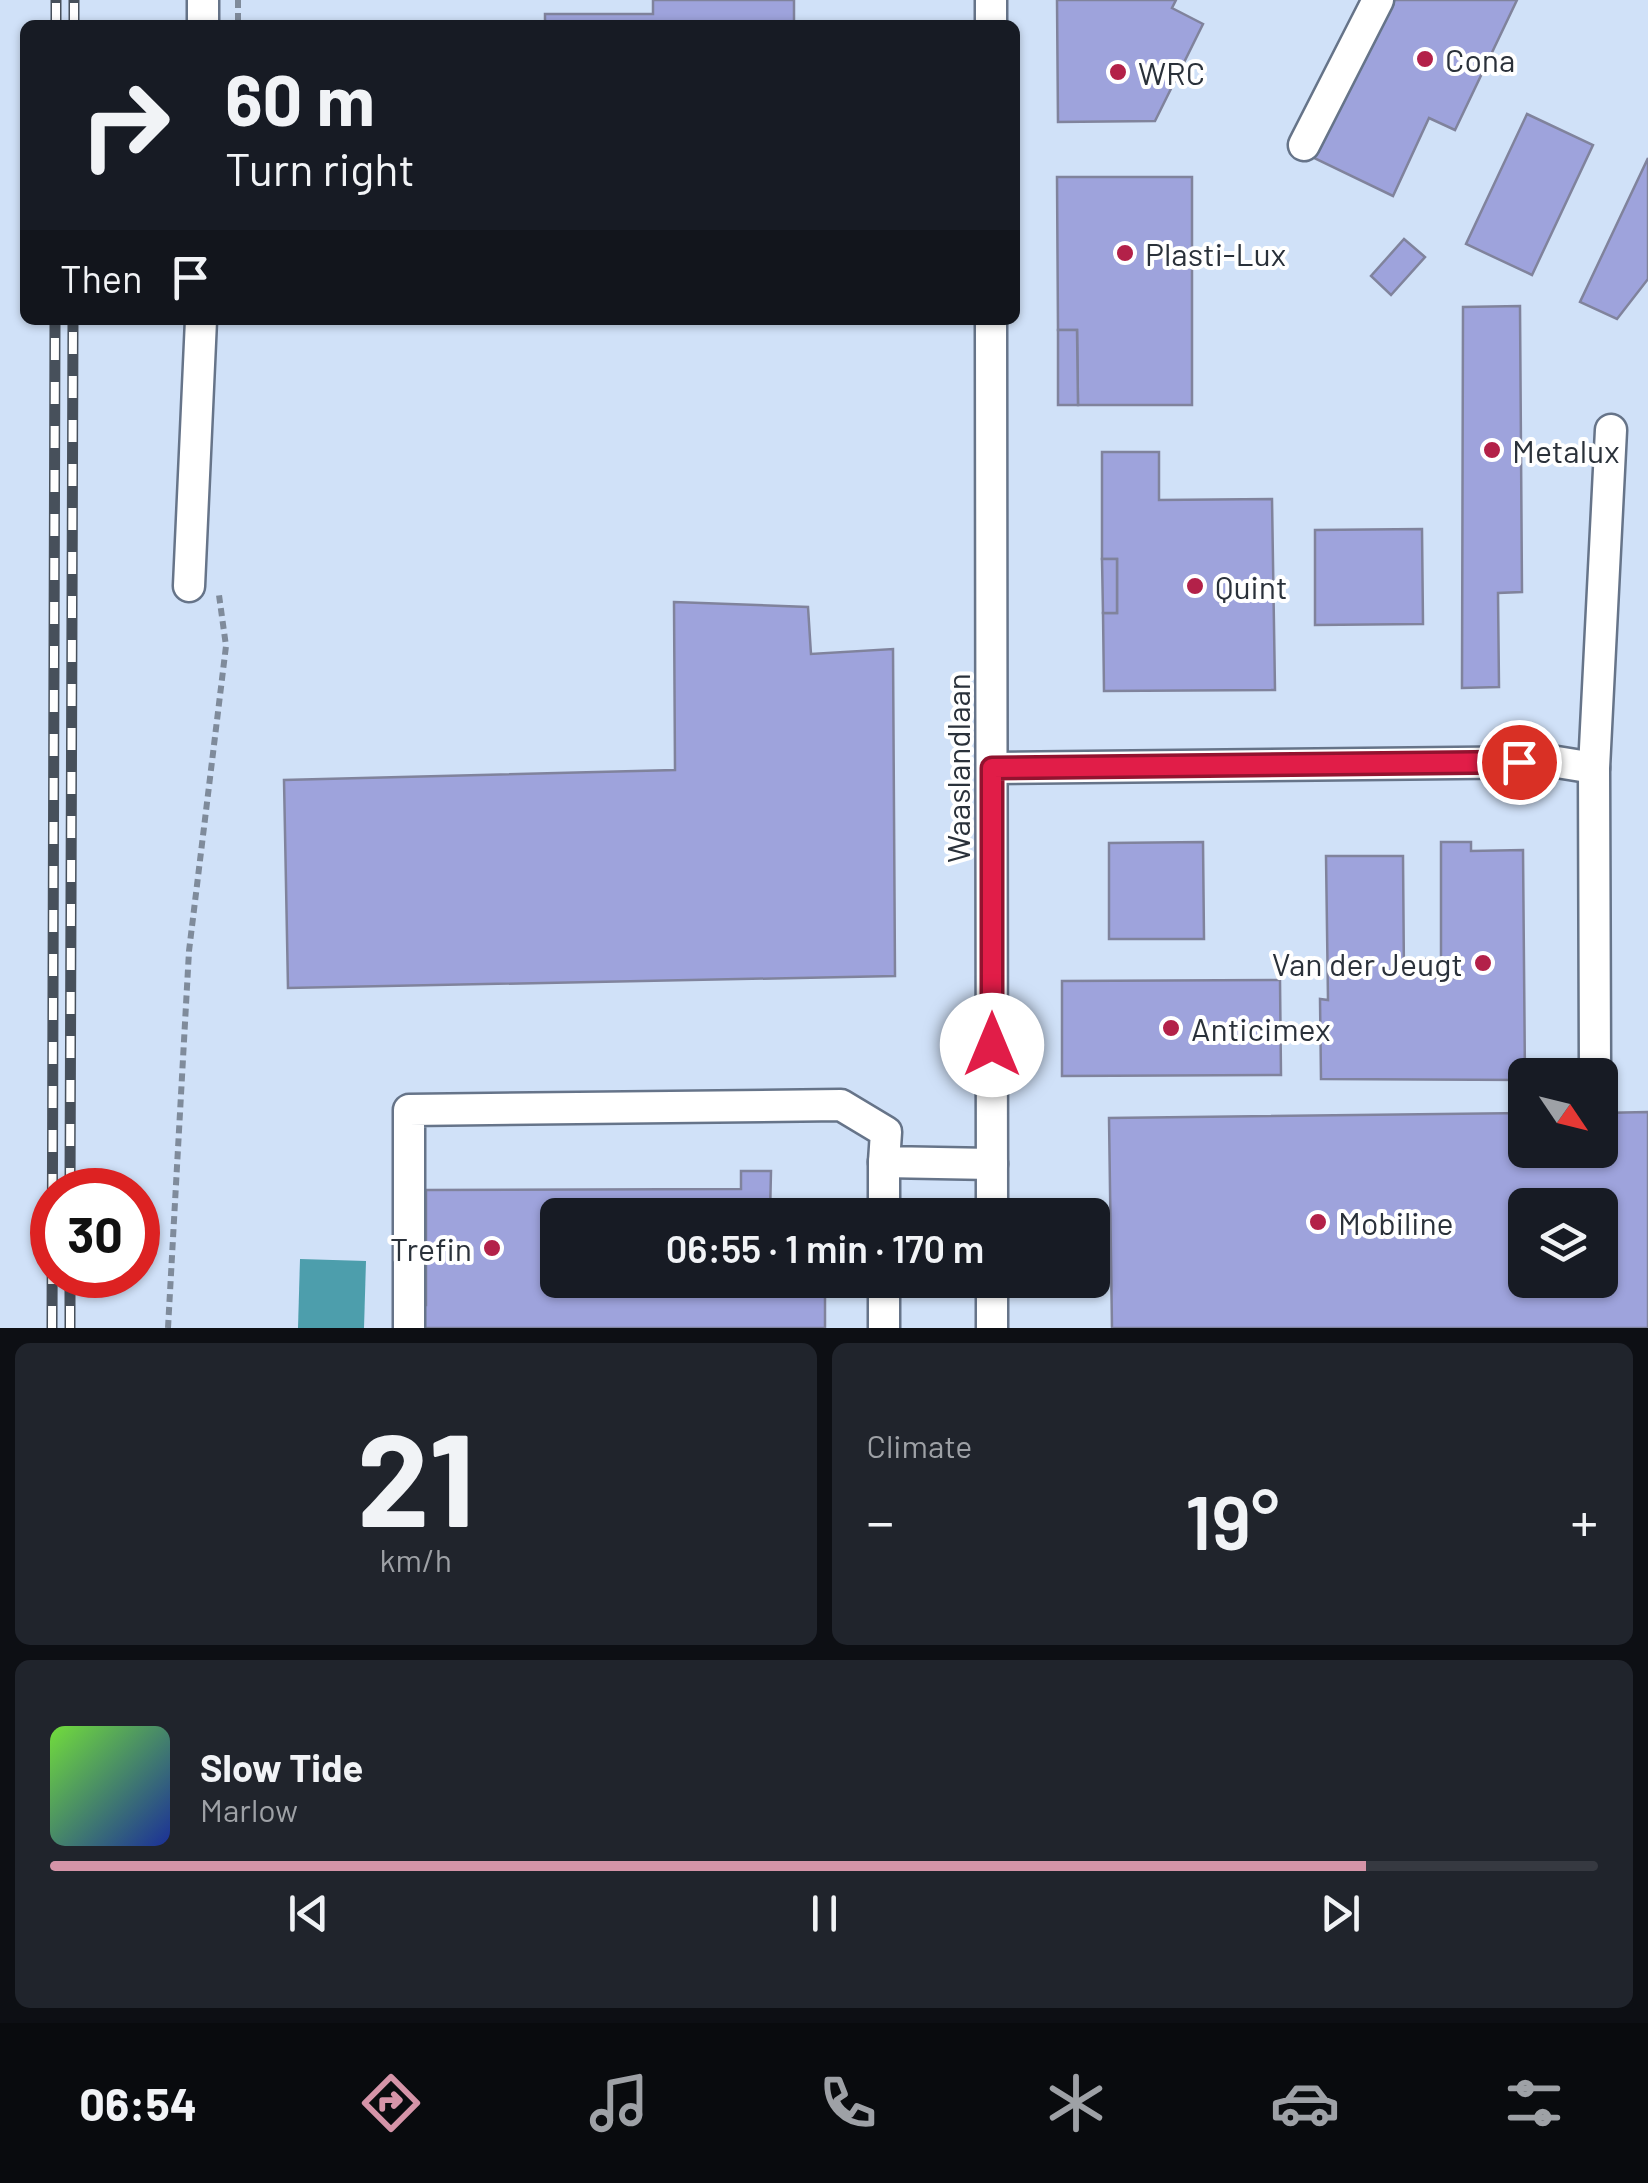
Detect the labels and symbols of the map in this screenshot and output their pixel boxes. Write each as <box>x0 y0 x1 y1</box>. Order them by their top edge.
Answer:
place label: Cona <box>1445 40 1515 78</box>
marker: Cona <box>1414 48 1436 70</box>
place label: WRC <box>1138 53 1205 91</box>
marker: WRC <box>1107 61 1129 83</box>
place label: Plasti-Lux <box>1145 234 1286 272</box>
marker: Plasti-Lux <box>1114 242 1136 264</box>
place label: Metalux <box>1512 431 1620 469</box>
marker: Metalux <box>1481 439 1503 461</box>
place label: Quint <box>1215 567 1288 605</box>
marker: Quint <box>1184 575 1206 597</box>
street label: Waaslandlaan <box>938 673 976 863</box>
pin <box>1477 720 1562 805</box>
place label: Van der Jeugt <box>1272 944 1463 982</box>
marker: Van der Jeugt <box>1472 952 1494 974</box>
position arrow <box>940 993 1044 1097</box>
place label: Anticimex <box>1191 1009 1330 1047</box>
marker: Anticimex <box>1160 1017 1182 1039</box>
north arrow <box>1508 1058 1618 1168</box>
speed limit sign: 30 <box>30 1168 160 1298</box>
place label: Mobiline <box>1338 1203 1454 1241</box>
marker: Mobiline <box>1307 1211 1329 1233</box>
place label: Trefin <box>390 1229 472 1267</box>
marker: Trefin <box>481 1237 503 1259</box>

